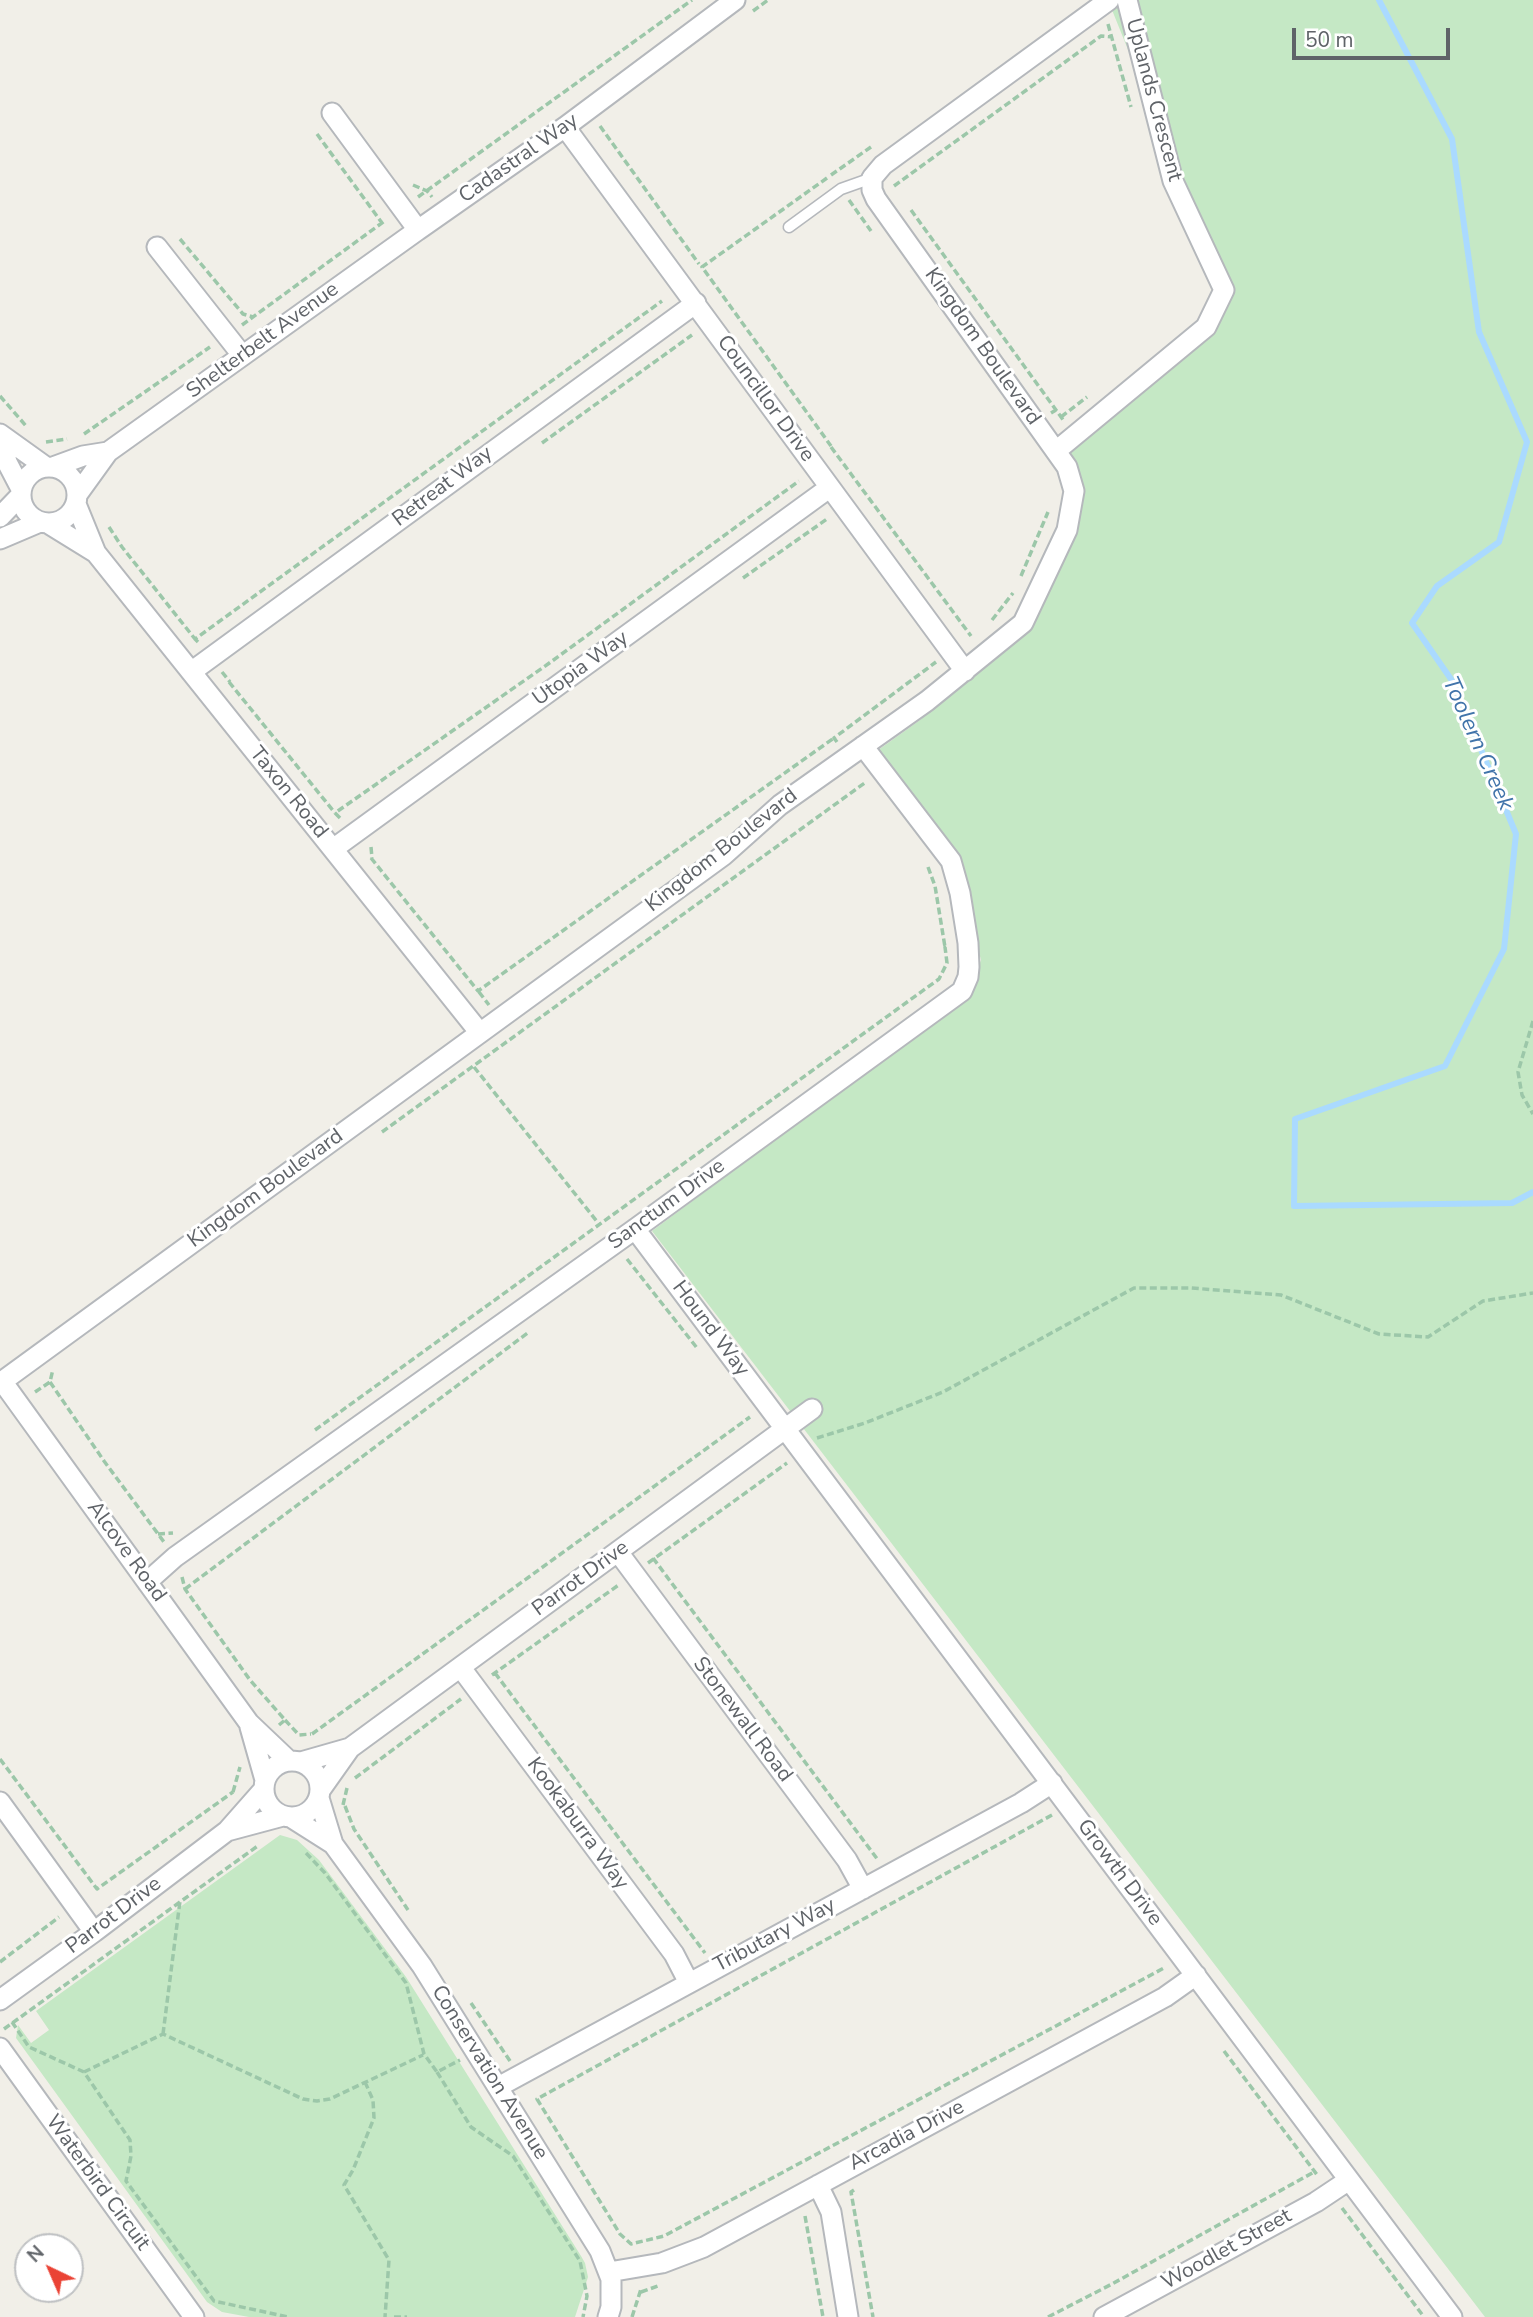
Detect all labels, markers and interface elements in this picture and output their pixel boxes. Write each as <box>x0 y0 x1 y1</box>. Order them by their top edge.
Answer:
scale bar <box>1295 14 1452 58</box>
street label: Uplands Crescent <box>1119 16 1187 184</box>
text: 50 m <box>1305 26 1354 54</box>
street label: Cadastral Way <box>455 109 583 209</box>
street label: Kingdom Boulevard <box>918 264 1046 430</box>
street label: Shelterbelt Avenue <box>182 277 344 405</box>
street label: Councillor Drive <box>711 331 819 467</box>
street label: Retreat Way <box>388 441 498 533</box>
street label: Utopia Way <box>528 626 634 712</box>
water label: Toolern Creek <box>1435 673 1519 815</box>
street label: Taxon Road <box>243 742 333 844</box>
street label: Kingdom Boulevard <box>641 784 803 918</box>
street label: Kingdom Boulevard <box>183 1124 349 1254</box>
street label: Sanctum Drive <box>604 1154 730 1256</box>
street label: Hound Way <box>666 1276 754 1382</box>
street label: Alcove Road <box>81 1497 171 1607</box>
street label: Parrot Drive <box>528 1536 634 1622</box>
street label: Stonewall Road <box>687 1653 797 1787</box>
street label: Kookaburra Way <box>521 1753 633 1895</box>
street label: Growth Drive <box>1071 1815 1167 1931</box>
street label: Parrot Drive <box>61 1872 167 1960</box>
street label: Tributary Way <box>710 1893 840 1979</box>
street label: Conservation Avenue <box>425 1981 553 2165</box>
street label: Arcadia Drive <box>845 2095 969 2177</box>
street label: Waterbird Circuit <box>39 2110 155 2256</box>
street label: Woodlet Street <box>1158 2204 1296 2296</box>
north arrow <box>14 2233 84 2303</box>
text: N <box>22 2240 50 2269</box>

